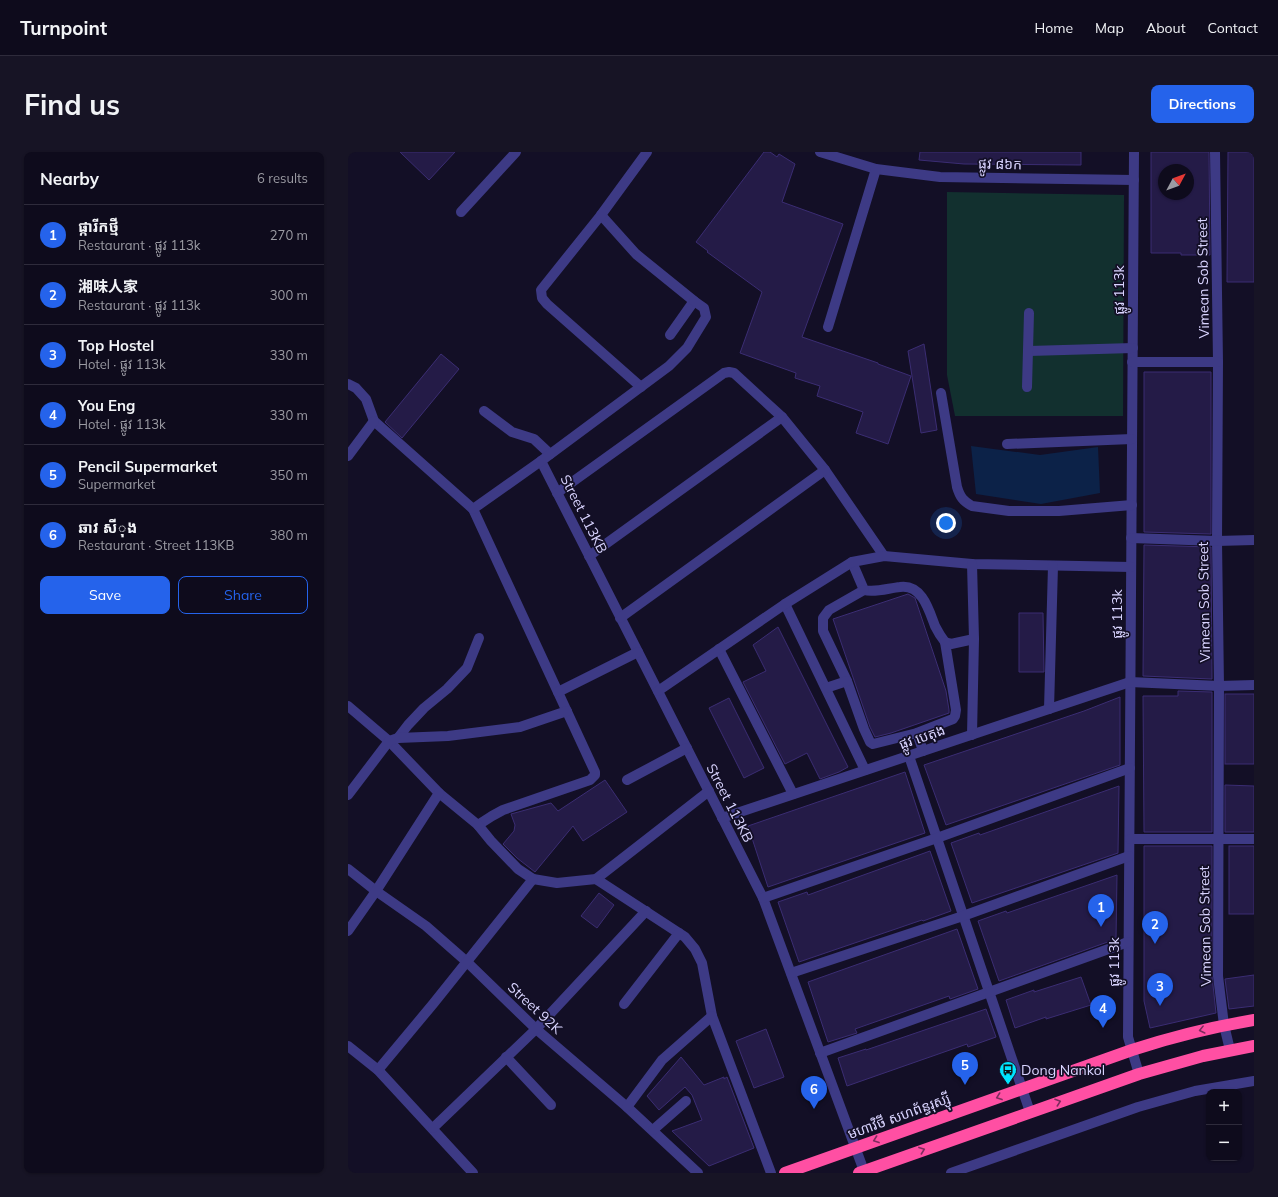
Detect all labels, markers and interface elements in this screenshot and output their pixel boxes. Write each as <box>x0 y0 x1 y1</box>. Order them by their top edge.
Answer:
text: Turnpoint <box>20 16 107 40</box>
text: Home <box>1034 19 1073 37</box>
text: Map <box>1095 19 1124 37</box>
text: About <box>1146 19 1186 37</box>
text: Contact <box>1208 19 1258 37</box>
button: Directions <box>1151 85 1254 123</box>
text: Find us <box>24 87 120 122</box>
street label: ផ្លូវ ៨៦ក <box>978 155 1022 177</box>
north arrow <box>1158 164 1194 200</box>
text: Nearby <box>40 168 99 189</box>
text: 6 results <box>257 170 308 186</box>
text: ផ្ការីកថ្មី <box>78 217 119 236</box>
street label: Vimean Sob Street <box>1193 217 1213 339</box>
text: 1 <box>49 227 57 243</box>
text: 270 m <box>270 227 308 243</box>
text: Restaurant · ផ្លូវ 113k <box>78 237 201 253</box>
street label: ផ្លូវ 113k <box>1110 264 1131 315</box>
text: 湘味人家 <box>78 277 138 296</box>
text: 2 <box>49 287 57 303</box>
text: 300 m <box>270 287 308 303</box>
text: Restaurant · ផ្លូវ 113k <box>78 297 201 313</box>
text: Top Hostel <box>78 336 154 355</box>
text: 3 <box>49 347 57 363</box>
text: 330 m <box>270 347 308 363</box>
text: Hotel · ផ្លូវ 113k <box>78 356 166 372</box>
text: You Eng <box>78 396 135 415</box>
text: 4 <box>49 407 57 423</box>
text: 330 m <box>270 407 308 423</box>
text: Hotel · ផ្លូវ 113k <box>78 416 166 432</box>
text: Pencil Supermarket <box>78 457 217 476</box>
text: 5 <box>49 467 57 483</box>
text: 350 m <box>270 467 308 483</box>
street label: Street 113KB <box>556 472 612 556</box>
text: Supermarket <box>78 476 155 492</box>
your location <box>936 513 956 533</box>
text: ឆាវ សីុង <box>78 518 137 537</box>
text: 6 <box>49 527 57 543</box>
text: 380 m <box>270 527 308 543</box>
text: Restaurant · Street 113KB <box>78 537 234 553</box>
street label: Vimean Sob Street <box>1194 541 1214 663</box>
button: Save <box>40 576 170 614</box>
button: Share <box>178 576 308 614</box>
street label: ផ្លូវ 113k <box>1108 588 1129 639</box>
street label: ផ្លូវ បេតុង <box>896 721 949 756</box>
street label: Street 113KB <box>702 761 758 845</box>
street label: Vimean Sob Street <box>1195 865 1215 987</box>
pin: 1 <box>1088 894 1114 927</box>
pin: 2 <box>1142 911 1168 944</box>
street label: ផ្លូវ 113k <box>1105 936 1126 987</box>
pin: 3 <box>1147 973 1173 1006</box>
street label: Street 92K <box>504 978 567 1039</box>
pin: 4 <box>1090 995 1116 1028</box>
one-way arrow <box>1199 1026 1205 1034</box>
pin: 5 <box>952 1052 978 1085</box>
bus stop icon: Dong Nankol <box>998 1060 1018 1085</box>
place label: Dong Nankol <box>1021 1061 1105 1079</box>
pin: 6 <box>801 1076 827 1109</box>
street label: មហាវិថី សហព័ន្ធរុស្ស៊ី <box>845 1089 954 1145</box>
map controls <box>1206 1089 1242 1161</box>
button: + <box>1206 1089 1242 1125</box>
one-way arrow <box>995 1092 1002 1101</box>
one-way arrow <box>1054 1099 1061 1107</box>
button: − <box>1206 1125 1242 1161</box>
one-way arrow <box>873 1136 880 1144</box>
one-way arrow <box>919 1147 926 1155</box>

